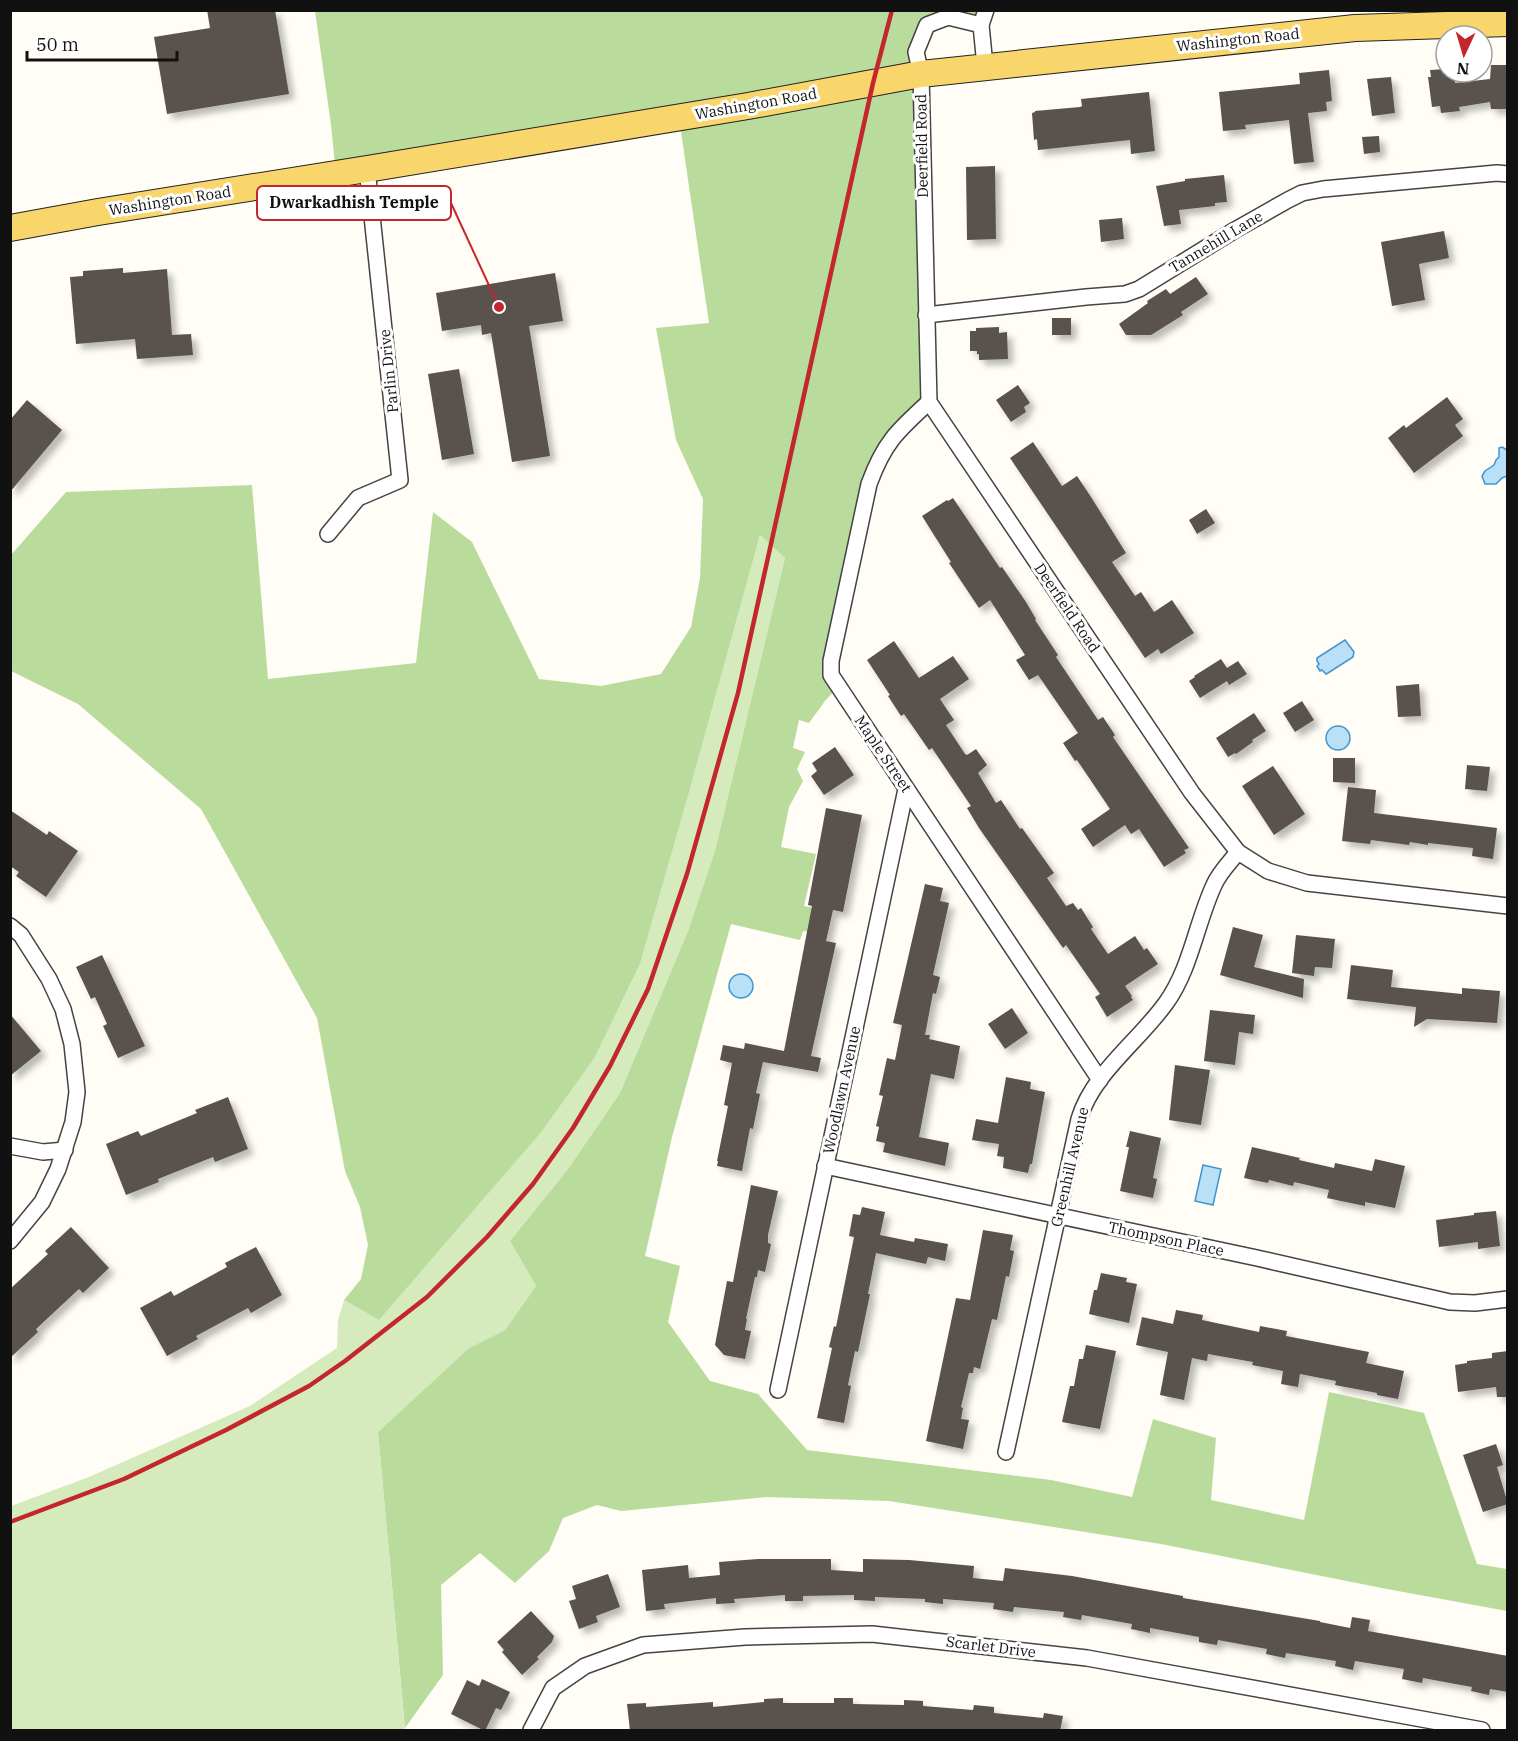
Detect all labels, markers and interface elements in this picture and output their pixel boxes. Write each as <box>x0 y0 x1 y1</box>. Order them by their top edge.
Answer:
scale bar <box>27 24 177 62</box>
street label: Washington Road <box>1176 24 1300 55</box>
north arrow <box>1434 24 1494 84</box>
text: 50 m <box>36 33 79 56</box>
text: N <box>1456 59 1470 79</box>
street label: Washington Road <box>693 83 818 124</box>
street label: Deerfield Road <box>911 94 932 198</box>
street label: Washington Road <box>107 181 232 220</box>
callout: Dwarkadhish Temple <box>257 186 451 220</box>
text: Dwarkadhish Temple <box>269 192 439 212</box>
street label: Tannehill Lane <box>1165 206 1266 277</box>
street label: Parlin Drive <box>375 328 402 414</box>
street label: Deerfield Road <box>1030 559 1104 656</box>
street label: Maple Street <box>851 712 916 796</box>
street label: Woodlawn Avenue <box>819 1024 864 1156</box>
street label: Greenhill Avenue <box>1046 1105 1093 1229</box>
street label: Thompson Place <box>1107 1217 1226 1260</box>
street label: Scarlet Drive <box>945 1632 1037 1661</box>

